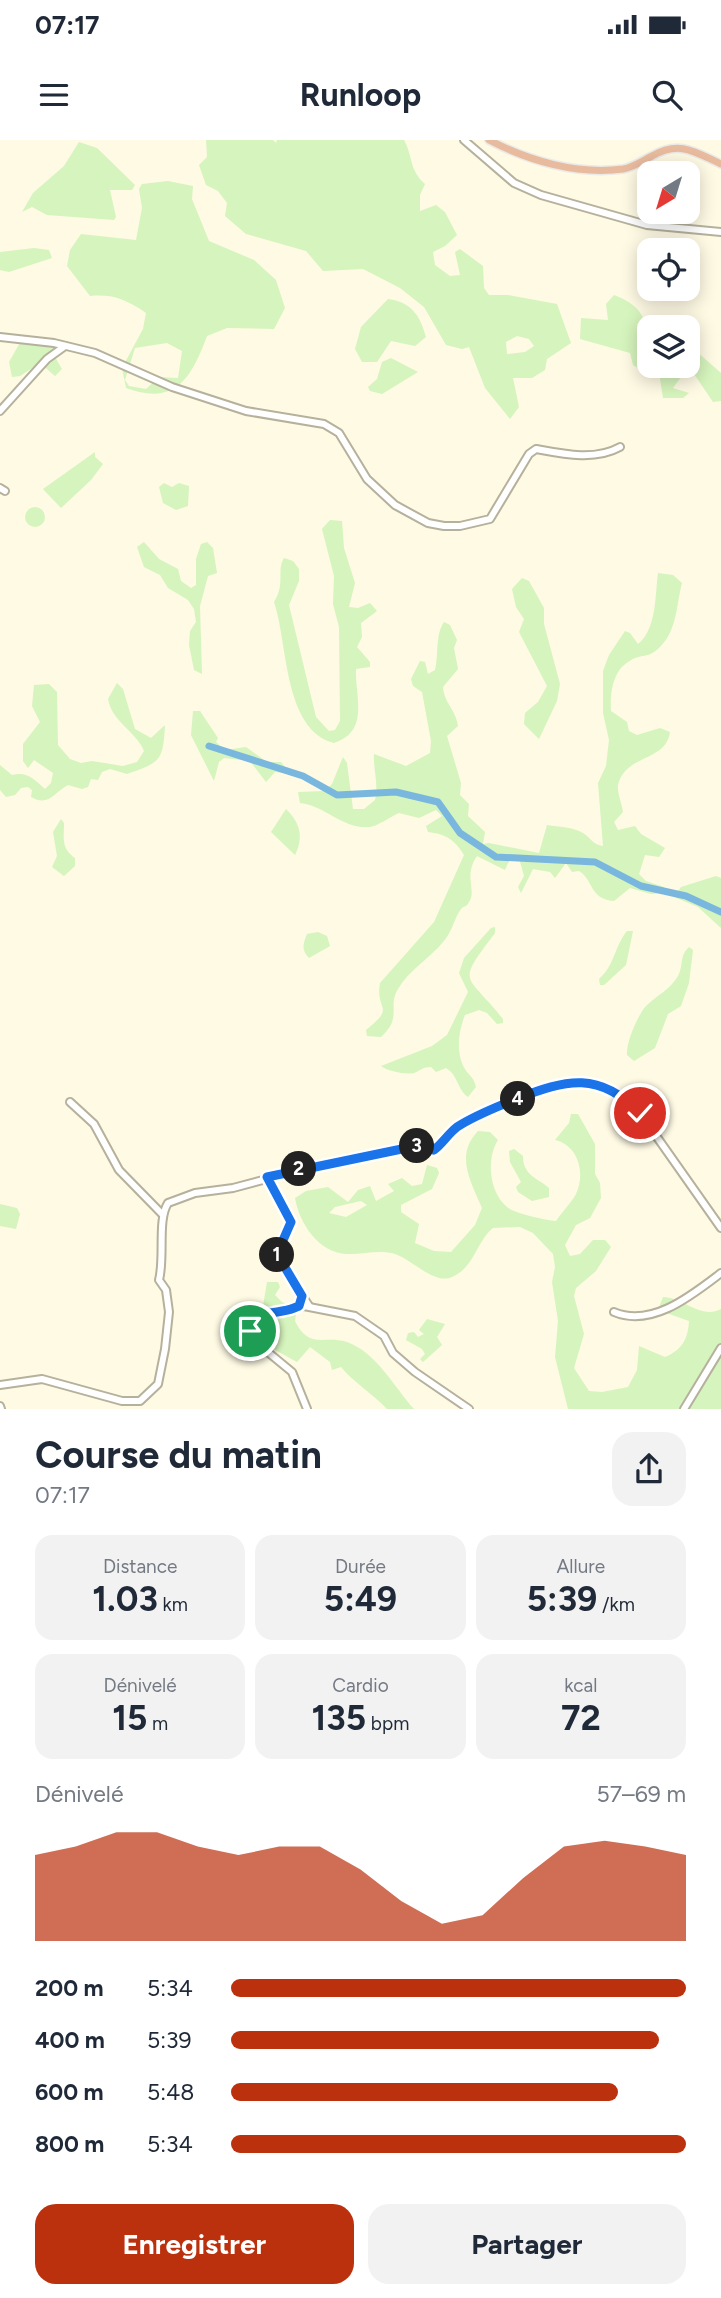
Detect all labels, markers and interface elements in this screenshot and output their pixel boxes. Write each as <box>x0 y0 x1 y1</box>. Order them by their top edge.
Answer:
text: 07:17 <box>35 9 100 41</box>
icon: menu <box>35 76 73 114</box>
text: Runloop <box>300 76 421 114</box>
icon: search <box>648 76 686 114</box>
north arrow <box>637 161 700 224</box>
map controls <box>637 161 700 378</box>
button: locate <box>637 238 700 301</box>
button: layers <box>637 315 700 378</box>
pin: 4 <box>500 1082 536 1116</box>
pin <box>610 1083 670 1143</box>
text: 4 <box>511 1087 524 1110</box>
icon: check <box>621 1094 659 1132</box>
pin: 3 <box>400 1128 434 1164</box>
text: 3 <box>411 1134 422 1157</box>
pin: 2 <box>282 1152 316 1186</box>
text: 2 <box>293 1157 304 1180</box>
pin: 1 <box>260 1238 294 1272</box>
text: 1 <box>272 1243 281 1266</box>
pin <box>220 1301 280 1361</box>
icon: arrive <box>231 1312 269 1350</box>
text: Course du matin <box>35 1432 322 1478</box>
button: share <box>612 1432 686 1506</box>
text: 07:17 <box>35 1481 90 1509</box>
text: Distance <box>103 1555 177 1578</box>
text: Durée <box>335 1555 386 1578</box>
text: Allure <box>557 1555 605 1578</box>
text: 1.03 <box>92 1578 158 1620</box>
text: 5:49 <box>324 1578 397 1620</box>
text: 5:39 <box>527 1578 597 1620</box>
text: km <box>158 1593 188 1616</box>
text: /km <box>597 1593 635 1616</box>
text: Dénivelé <box>104 1674 177 1697</box>
text: Cardio <box>332 1674 389 1697</box>
text: kcal <box>564 1674 597 1697</box>
text: 15 <box>112 1697 147 1739</box>
text: 135 <box>312 1697 366 1739</box>
text: 72 <box>561 1697 601 1739</box>
text: m <box>147 1712 168 1735</box>
text: bpm <box>366 1712 409 1735</box>
text: Dénivelé <box>35 1780 123 1808</box>
text: 57–69 m <box>596 1780 686 1808</box>
text: 200 m <box>35 1974 104 2002</box>
text: 5:34 <box>147 1974 193 2002</box>
text: 400 m <box>35 2026 105 2054</box>
text: 5:39 <box>147 2026 192 2054</box>
text: 600 m <box>35 2078 104 2106</box>
text: 5:48 <box>147 2078 194 2106</box>
text: 800 m <box>35 2130 104 2158</box>
text: 5:34 <box>147 2130 193 2158</box>
button: Enregistrer <box>35 2204 354 2284</box>
button: Partager <box>368 2204 686 2284</box>

